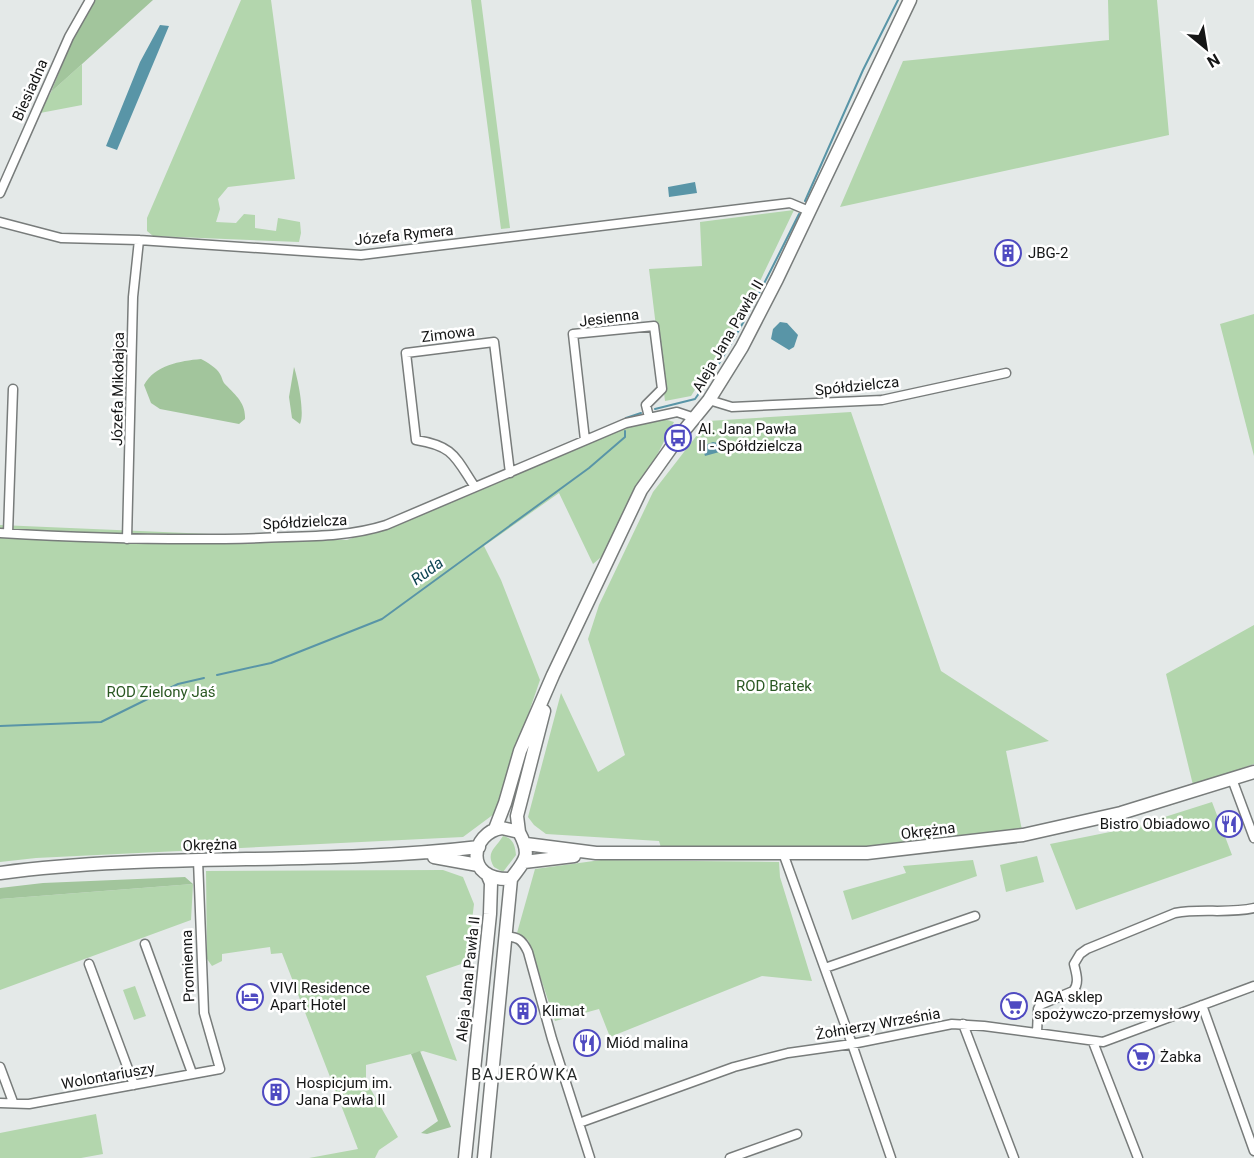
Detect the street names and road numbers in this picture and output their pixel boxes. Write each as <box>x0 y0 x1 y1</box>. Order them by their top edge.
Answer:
street label: Biesiadna <box>8 56 52 124</box>
street label: Józefa Rymera <box>354 221 454 249</box>
street label: Aleja Jana Pawła II <box>689 277 767 395</box>
street label: Jesienna <box>578 305 640 331</box>
street label: Zimowa <box>420 322 476 346</box>
street label: Józefa Mikołajca <box>108 332 128 446</box>
street label: Spółdzielcza <box>814 373 900 399</box>
street label: Spółdzielcza <box>262 511 348 533</box>
street label: Okrężna <box>900 819 956 843</box>
street label: Okrężna <box>182 835 238 855</box>
street label: Aleja Jana Pawła II <box>452 915 484 1043</box>
street label: Promienna <box>178 929 198 1003</box>
street label: Żołnierzy Września <box>814 1004 942 1044</box>
street label: Wolontariuszy <box>60 1059 156 1093</box>

